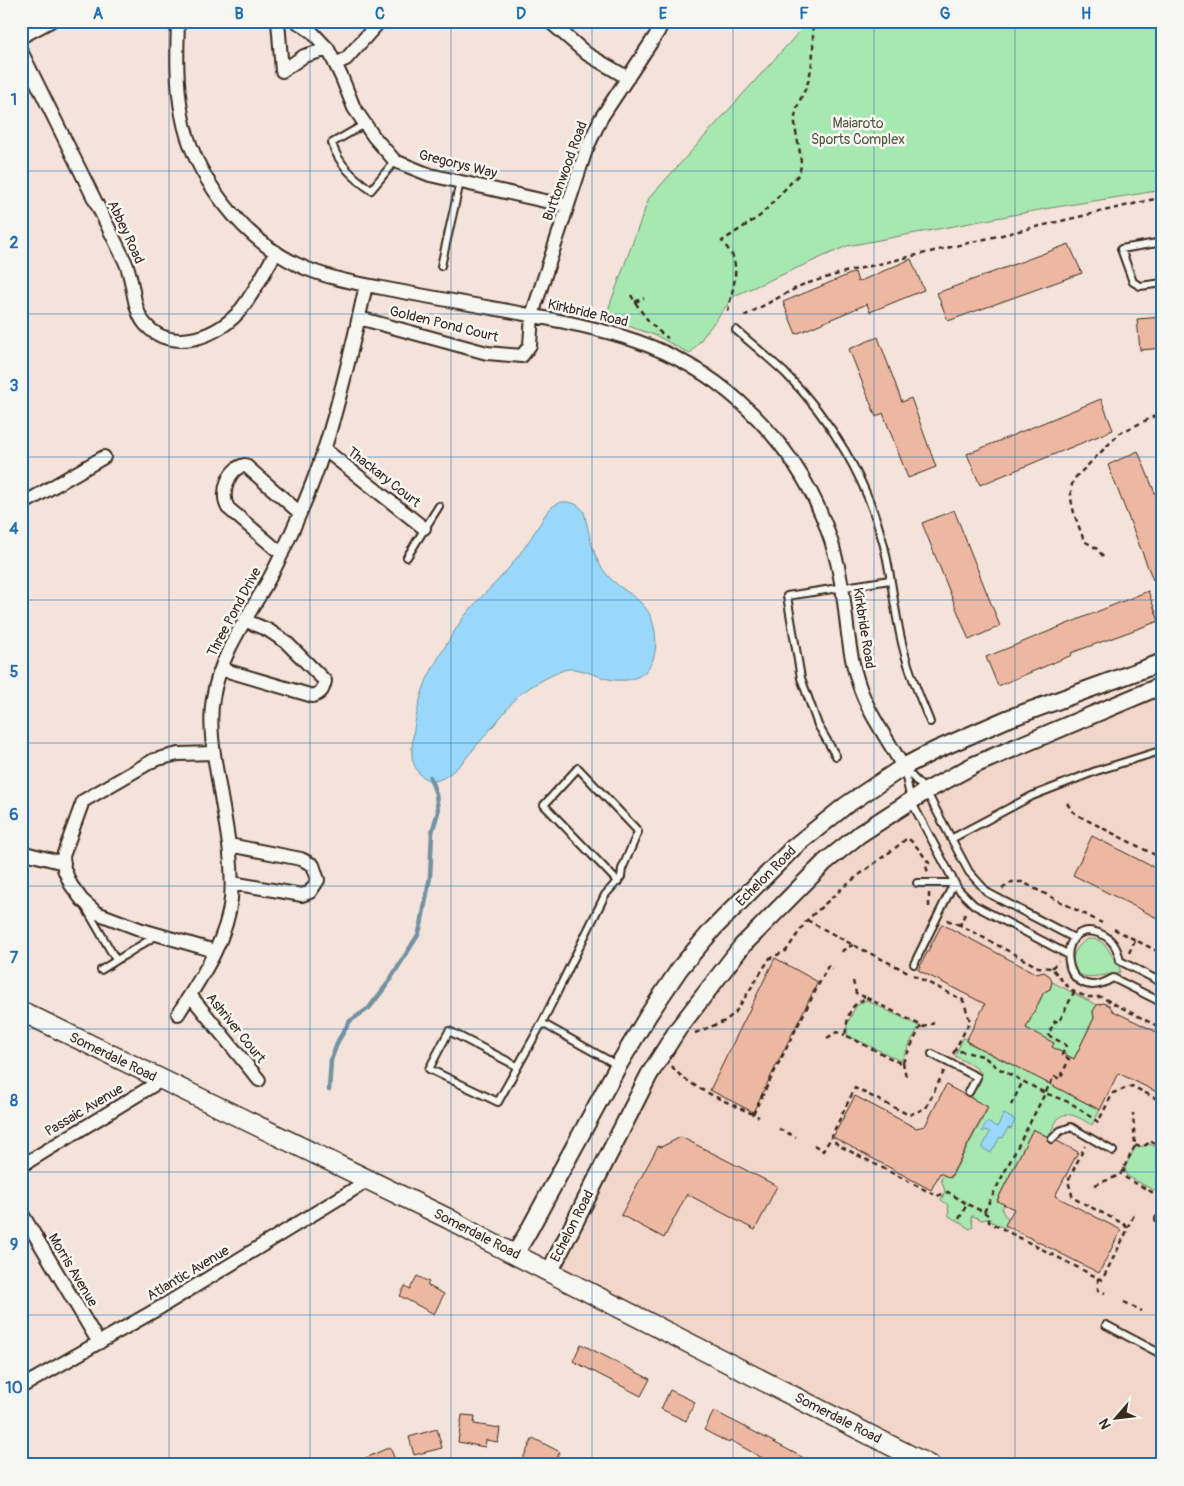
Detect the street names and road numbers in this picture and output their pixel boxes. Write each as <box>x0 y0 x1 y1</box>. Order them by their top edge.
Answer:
street label: Buttonwood Road <box>539 119 591 223</box>
street label: Gregorys Way <box>417 146 499 182</box>
street label: Abbey Road <box>104 198 148 266</box>
street label: Kirkbride Road <box>546 295 630 331</box>
street label: Golden Pond Court <box>388 302 500 346</box>
street label: Thackary Court <box>344 443 424 511</box>
street label: Three Pond Drive <box>203 564 265 660</box>
street label: Kirkbride Road <box>849 586 879 670</box>
street label: Echelon Road <box>732 842 800 910</box>
street label: Ashriver Court <box>203 990 270 1067</box>
street label: Somerdale Road <box>67 1029 160 1086</box>
street label: Passaic Avenue <box>42 1080 126 1140</box>
street label: Echelon Road <box>547 1187 597 1265</box>
street label: Somerdale Road <box>431 1205 523 1263</box>
street label: Morris Avenue <box>44 1230 102 1310</box>
street label: Atlantic Avenue <box>144 1242 232 1304</box>
street label: Somerdale Road <box>792 1389 884 1447</box>

